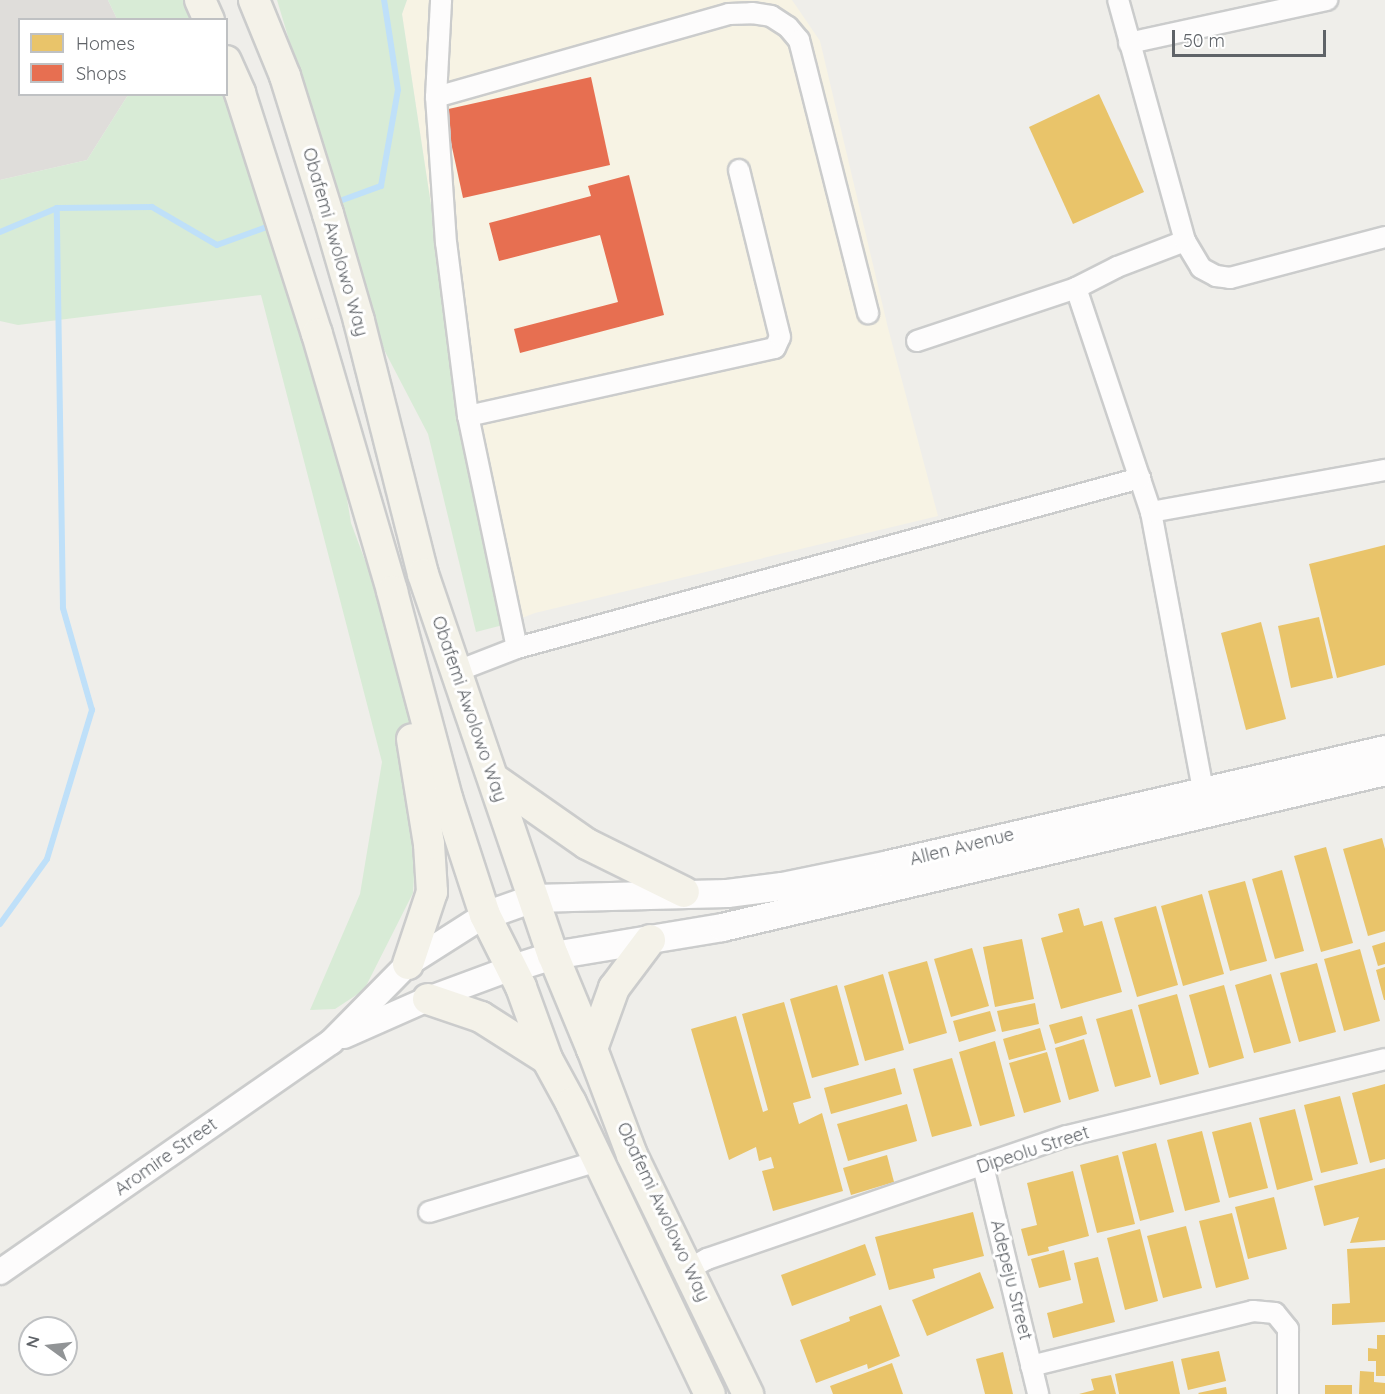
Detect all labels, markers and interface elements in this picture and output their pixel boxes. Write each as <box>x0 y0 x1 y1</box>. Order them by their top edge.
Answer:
legend <box>18 18 228 96</box>
scale bar <box>1175 18 1330 56</box>
text: 50 m <box>1183 29 1225 52</box>
text: Homes <box>76 32 135 55</box>
text: Shops <box>76 62 127 85</box>
street label: Obafemi Awolowo Way <box>298 145 372 339</box>
street label: Obafemi Awolowo Way <box>427 613 511 805</box>
street label: Allen Avenue <box>908 824 1016 870</box>
street label: Aromire Street <box>111 1114 221 1200</box>
street label: Obafemi Awolowo Way <box>612 1119 714 1305</box>
street label: Dipeolu Street <box>974 1122 1092 1178</box>
street label: Adepeju Street <box>986 1218 1036 1342</box>
north arrow <box>18 1316 78 1376</box>
text: N <box>21 1334 44 1350</box>

